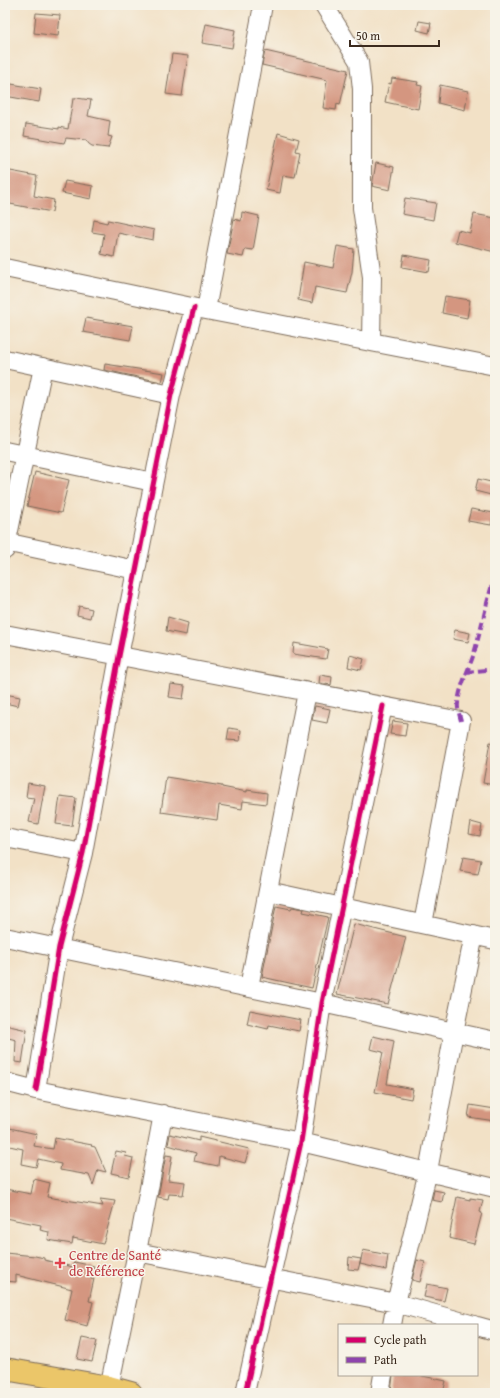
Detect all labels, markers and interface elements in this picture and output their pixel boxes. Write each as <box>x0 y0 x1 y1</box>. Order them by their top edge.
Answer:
scale bar <box>350 22 439 48</box>
text: 50 m <box>356 27 380 44</box>
place label: Centre de Santé de Référence <box>69 1245 162 1281</box>
marker: Centre de Santé de Référence <box>54 1257 66 1269</box>
legend <box>338 1324 478 1376</box>
text: Cycle path <box>374 1331 427 1348</box>
text: Path <box>374 1351 397 1368</box>

